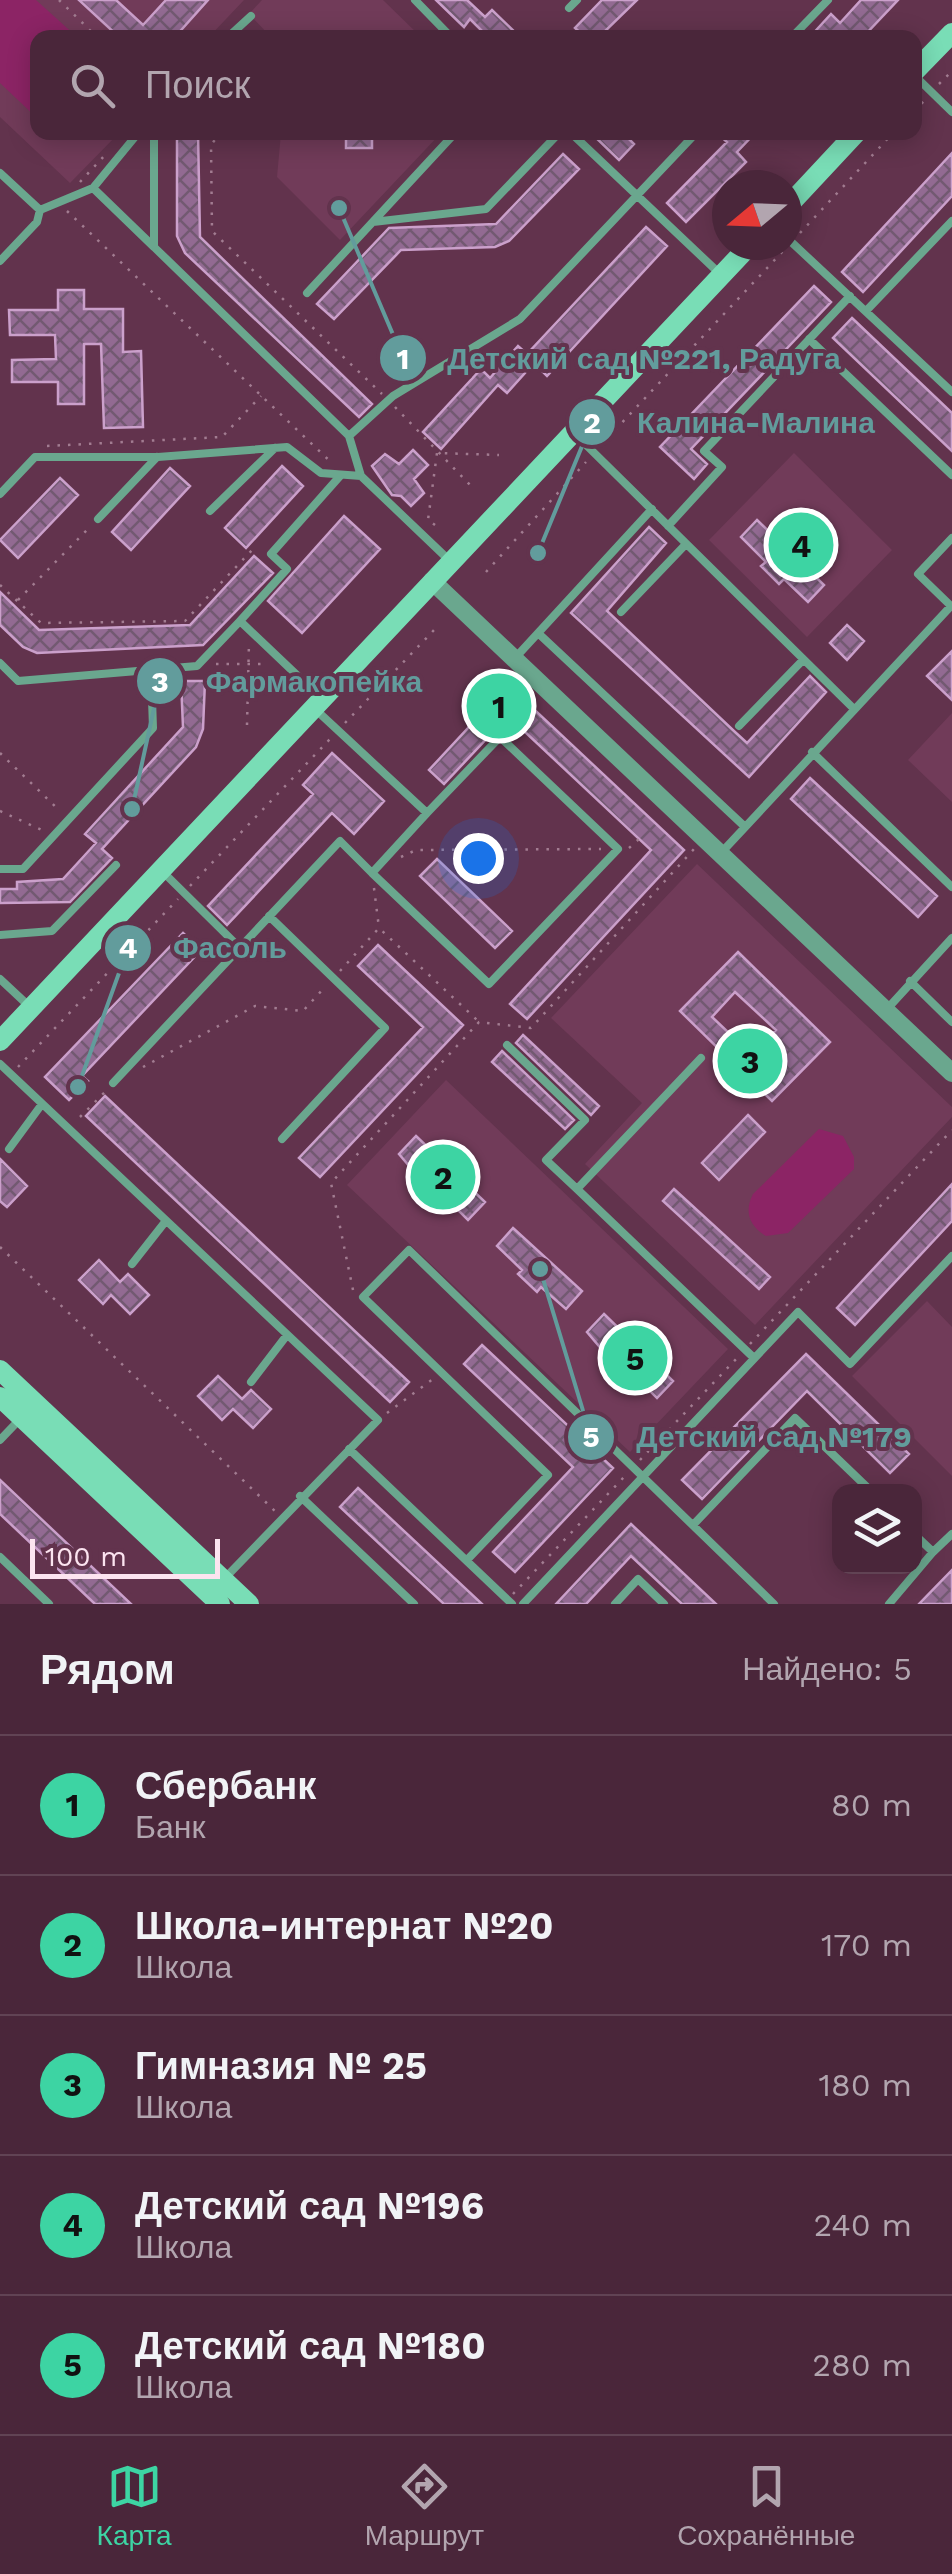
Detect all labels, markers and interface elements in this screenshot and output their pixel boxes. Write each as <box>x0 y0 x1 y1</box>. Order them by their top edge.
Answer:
search box <box>30 30 922 140</box>
icon: search <box>65 58 120 113</box>
text: Поиск <box>145 63 250 107</box>
north arrow <box>712 170 802 260</box>
callout: Детский сад №221, Радуга <box>378 328 861 388</box>
text: 1 <box>397 341 409 376</box>
text: Детский сад №221, Радуга <box>447 341 841 376</box>
callout: Калина-Малина <box>567 392 895 452</box>
text: 2 <box>583 405 601 440</box>
text: Калина-Малина <box>637 405 875 440</box>
pin: 4 <box>768 508 834 582</box>
callout: Фармакопейка <box>135 651 442 711</box>
text: 3 <box>151 664 169 699</box>
text: Фармакопейка <box>206 664 423 699</box>
pin: 1 <box>466 668 532 744</box>
your location <box>453 833 504 884</box>
callout: Фасоль <box>103 918 307 978</box>
text: 4 <box>118 930 138 965</box>
text: Фасоль <box>173 930 287 965</box>
pin: 3 <box>718 1024 782 1098</box>
pin: 2 <box>410 1140 476 1214</box>
pin: 5 <box>602 1320 668 1396</box>
callout: Детский сад №179 <box>566 1407 931 1467</box>
text: 5 <box>582 1419 600 1454</box>
text: Детский сад №179 <box>636 1419 912 1454</box>
map controls <box>832 1484 922 1574</box>
button: layers <box>832 1484 922 1574</box>
scale bar <box>30 1534 220 1578</box>
text: 100 m <box>45 1540 127 1573</box>
text: Рядом <box>40 1645 175 1694</box>
text: Найдено: 5 <box>742 1650 912 1688</box>
text: Сбербанк <box>135 1764 316 1808</box>
text: 1 <box>66 1786 79 1824</box>
text: 80 m <box>831 1786 912 1824</box>
text: Банк <box>135 1808 205 1846</box>
text: Школа-интернат №20 <box>135 1904 554 1948</box>
text: 2 <box>63 1926 82 1964</box>
text: 170 m <box>821 1926 912 1964</box>
text: Школа <box>135 1948 232 1986</box>
text: Гимназия № 25 <box>135 2044 427 2088</box>
text: 3 <box>63 2066 82 2104</box>
text: 180 m <box>818 2066 912 2104</box>
text: Школа <box>135 2088 232 2126</box>
text: Детский сад №196 <box>135 2184 484 2228</box>
text: 4 <box>62 2206 83 2244</box>
text: 240 m <box>813 2206 912 2244</box>
text: Школа <box>135 2228 232 2266</box>
text: Детский сад №180 <box>135 2324 486 2368</box>
text: 5 <box>63 2346 82 2384</box>
text: 280 m <box>812 2346 912 2384</box>
text: Школа <box>135 2368 232 2406</box>
tab: Карта <box>97 2459 172 2552</box>
tab: Маршрут <box>365 2459 484 2552</box>
tab: Сохранённые <box>677 2459 855 2552</box>

